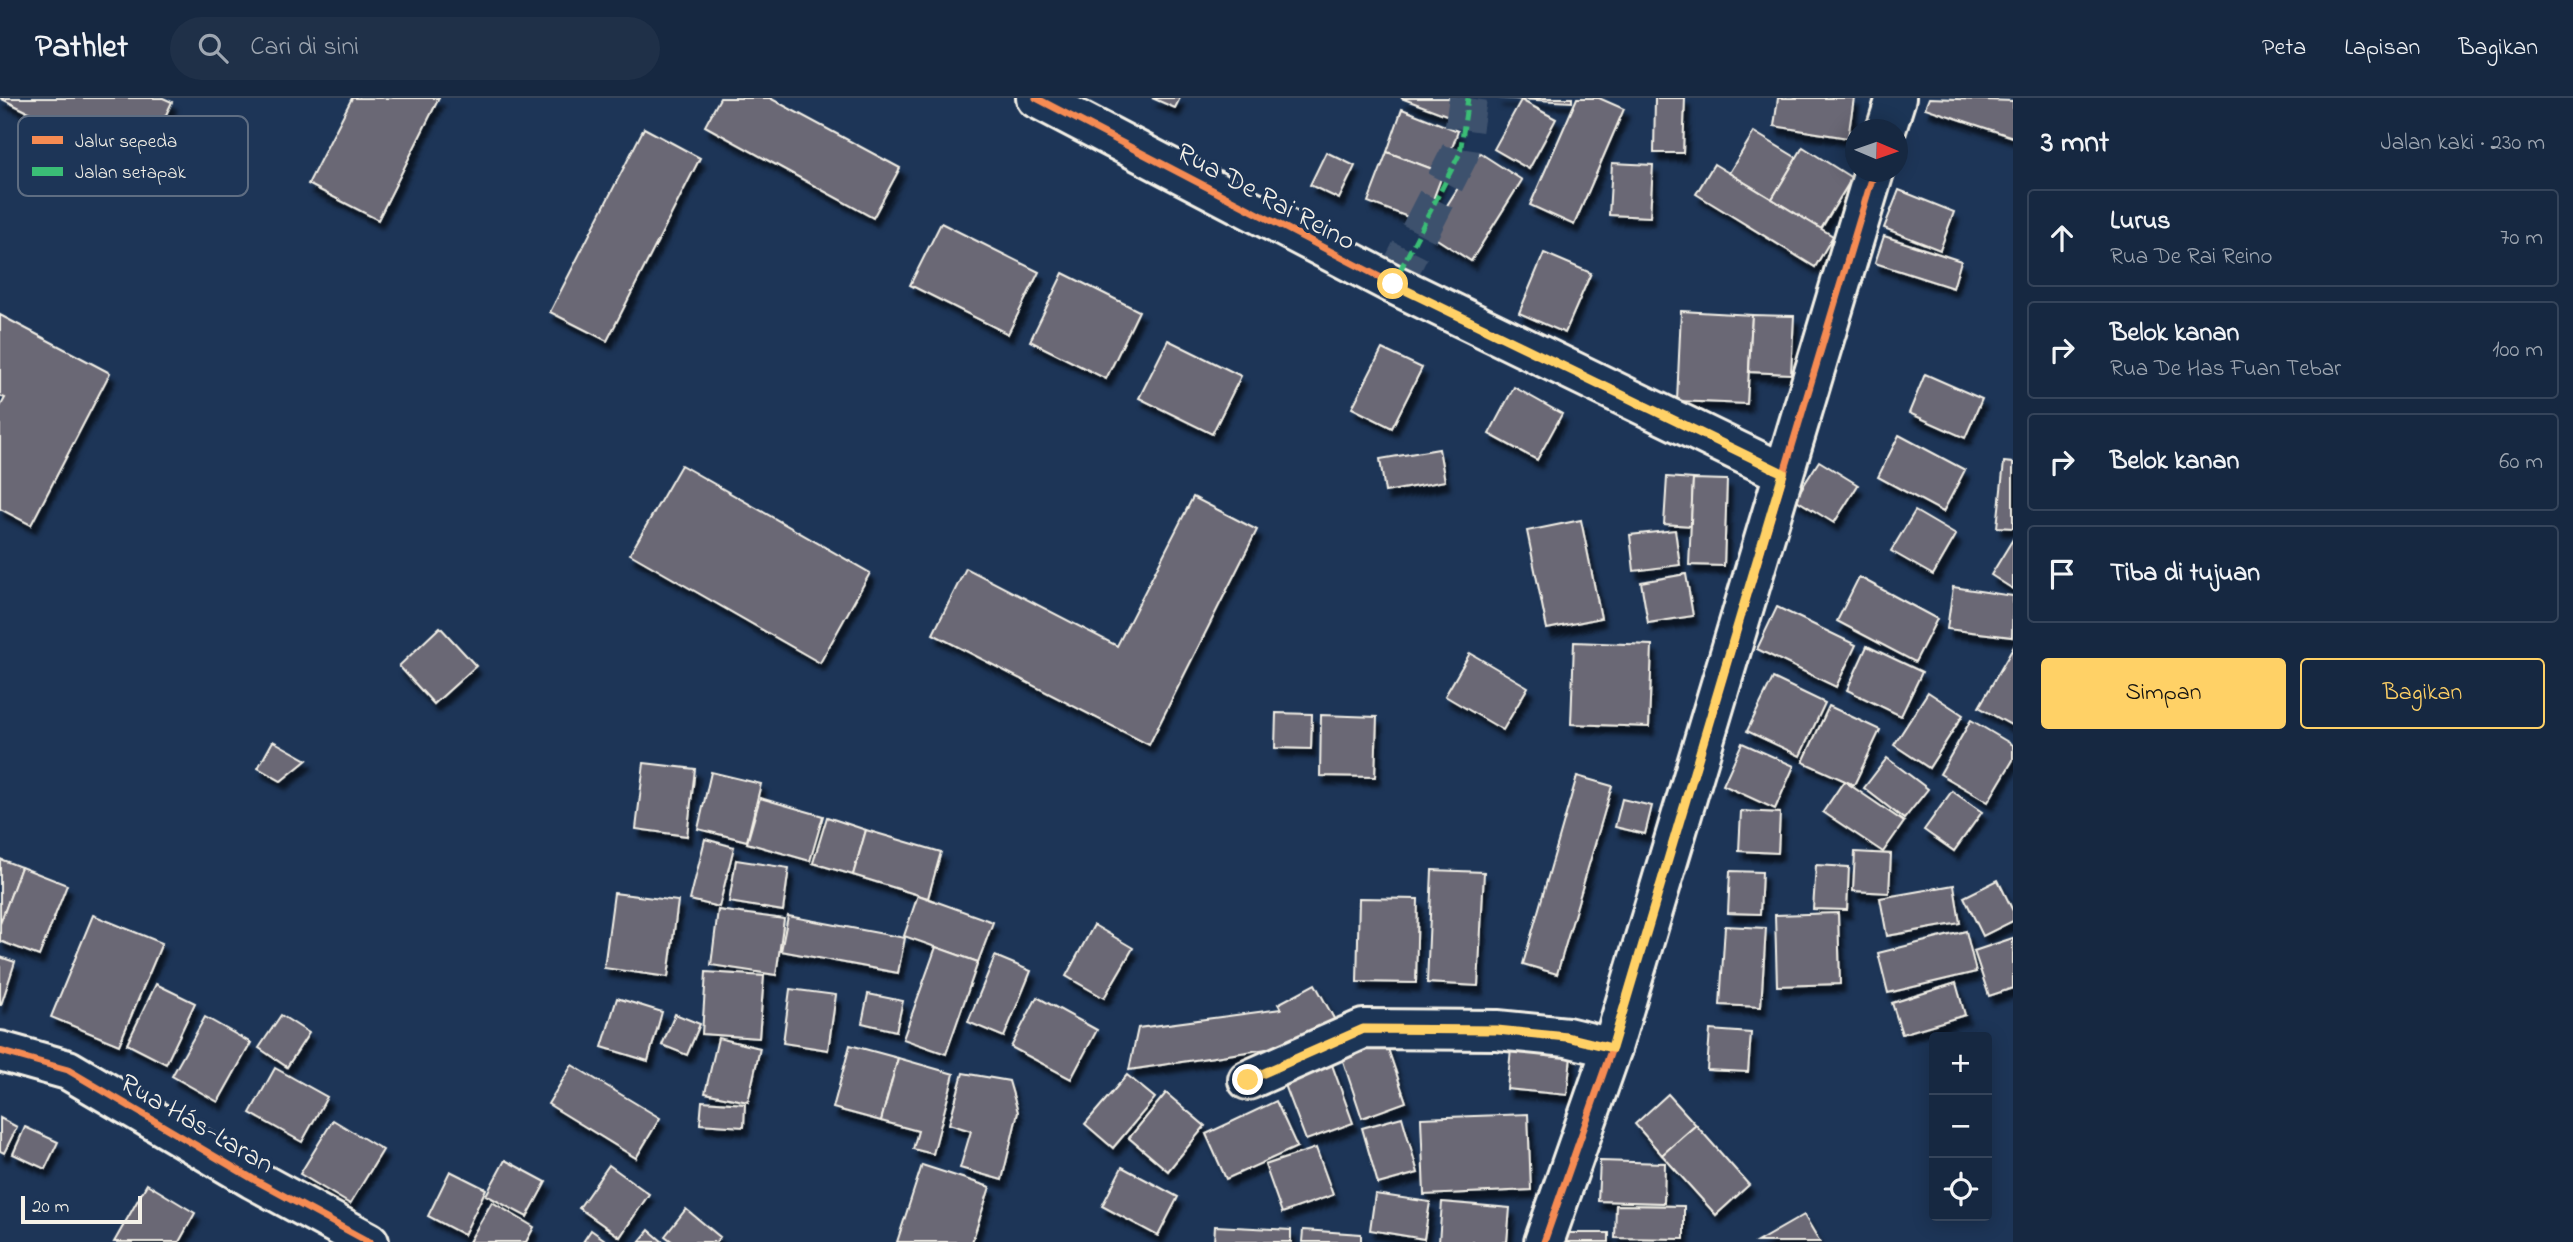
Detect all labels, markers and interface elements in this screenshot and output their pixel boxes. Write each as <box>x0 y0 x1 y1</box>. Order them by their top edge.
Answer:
search box <box>170 17 660 80</box>
text: Pathlet <box>35 24 128 72</box>
icon: search <box>194 29 232 67</box>
text: Cari di sini <box>250 29 359 67</box>
text: Peta <box>2262 31 2306 66</box>
text: Lapisan <box>2344 31 2420 66</box>
text: Bagikan <box>2458 31 2538 66</box>
legend <box>18 116 248 196</box>
north arrow <box>1845 119 1908 182</box>
text: 3 mnt <box>2041 122 2109 166</box>
text: Jalan kaki · 230 m <box>2380 127 2545 160</box>
text: Jalur sepeda <box>75 129 177 156</box>
street label: Rua De Rai Reino <box>1168 134 1362 263</box>
text: Jalan setapak <box>75 160 187 187</box>
text: Lurus <box>2110 203 2171 241</box>
icon: ahead <box>2043 219 2081 257</box>
text: 70 m <box>2500 222 2543 255</box>
text: Rua De Rai Reino <box>2110 241 2272 274</box>
route start <box>1377 268 1408 299</box>
text: Belok kanan <box>2110 315 2239 353</box>
icon: right <box>2043 331 2081 369</box>
text: 100 m <box>2492 334 2543 367</box>
text: Rua De Has Fuan Tebar <box>2110 353 2341 386</box>
icon: right <box>2043 443 2081 481</box>
text: Belok kanan <box>2110 443 2239 481</box>
text: 60 m <box>2499 446 2543 479</box>
icon: arrive <box>2043 555 2081 593</box>
text: Tiba di tujuan <box>2110 555 2260 593</box>
button: Simpan <box>2041 658 2286 729</box>
button: Bagikan <box>2300 658 2545 729</box>
map controls <box>1929 1032 1992 1221</box>
button: + <box>1929 1032 1992 1095</box>
street label: Rua Hás-Laran <box>112 1064 281 1186</box>
route end <box>1232 1064 1263 1095</box>
button: − <box>1929 1095 1992 1158</box>
button: locate <box>1929 1158 1992 1221</box>
scale bar <box>21 1193 142 1225</box>
text: 20 m <box>32 1194 69 1221</box>

